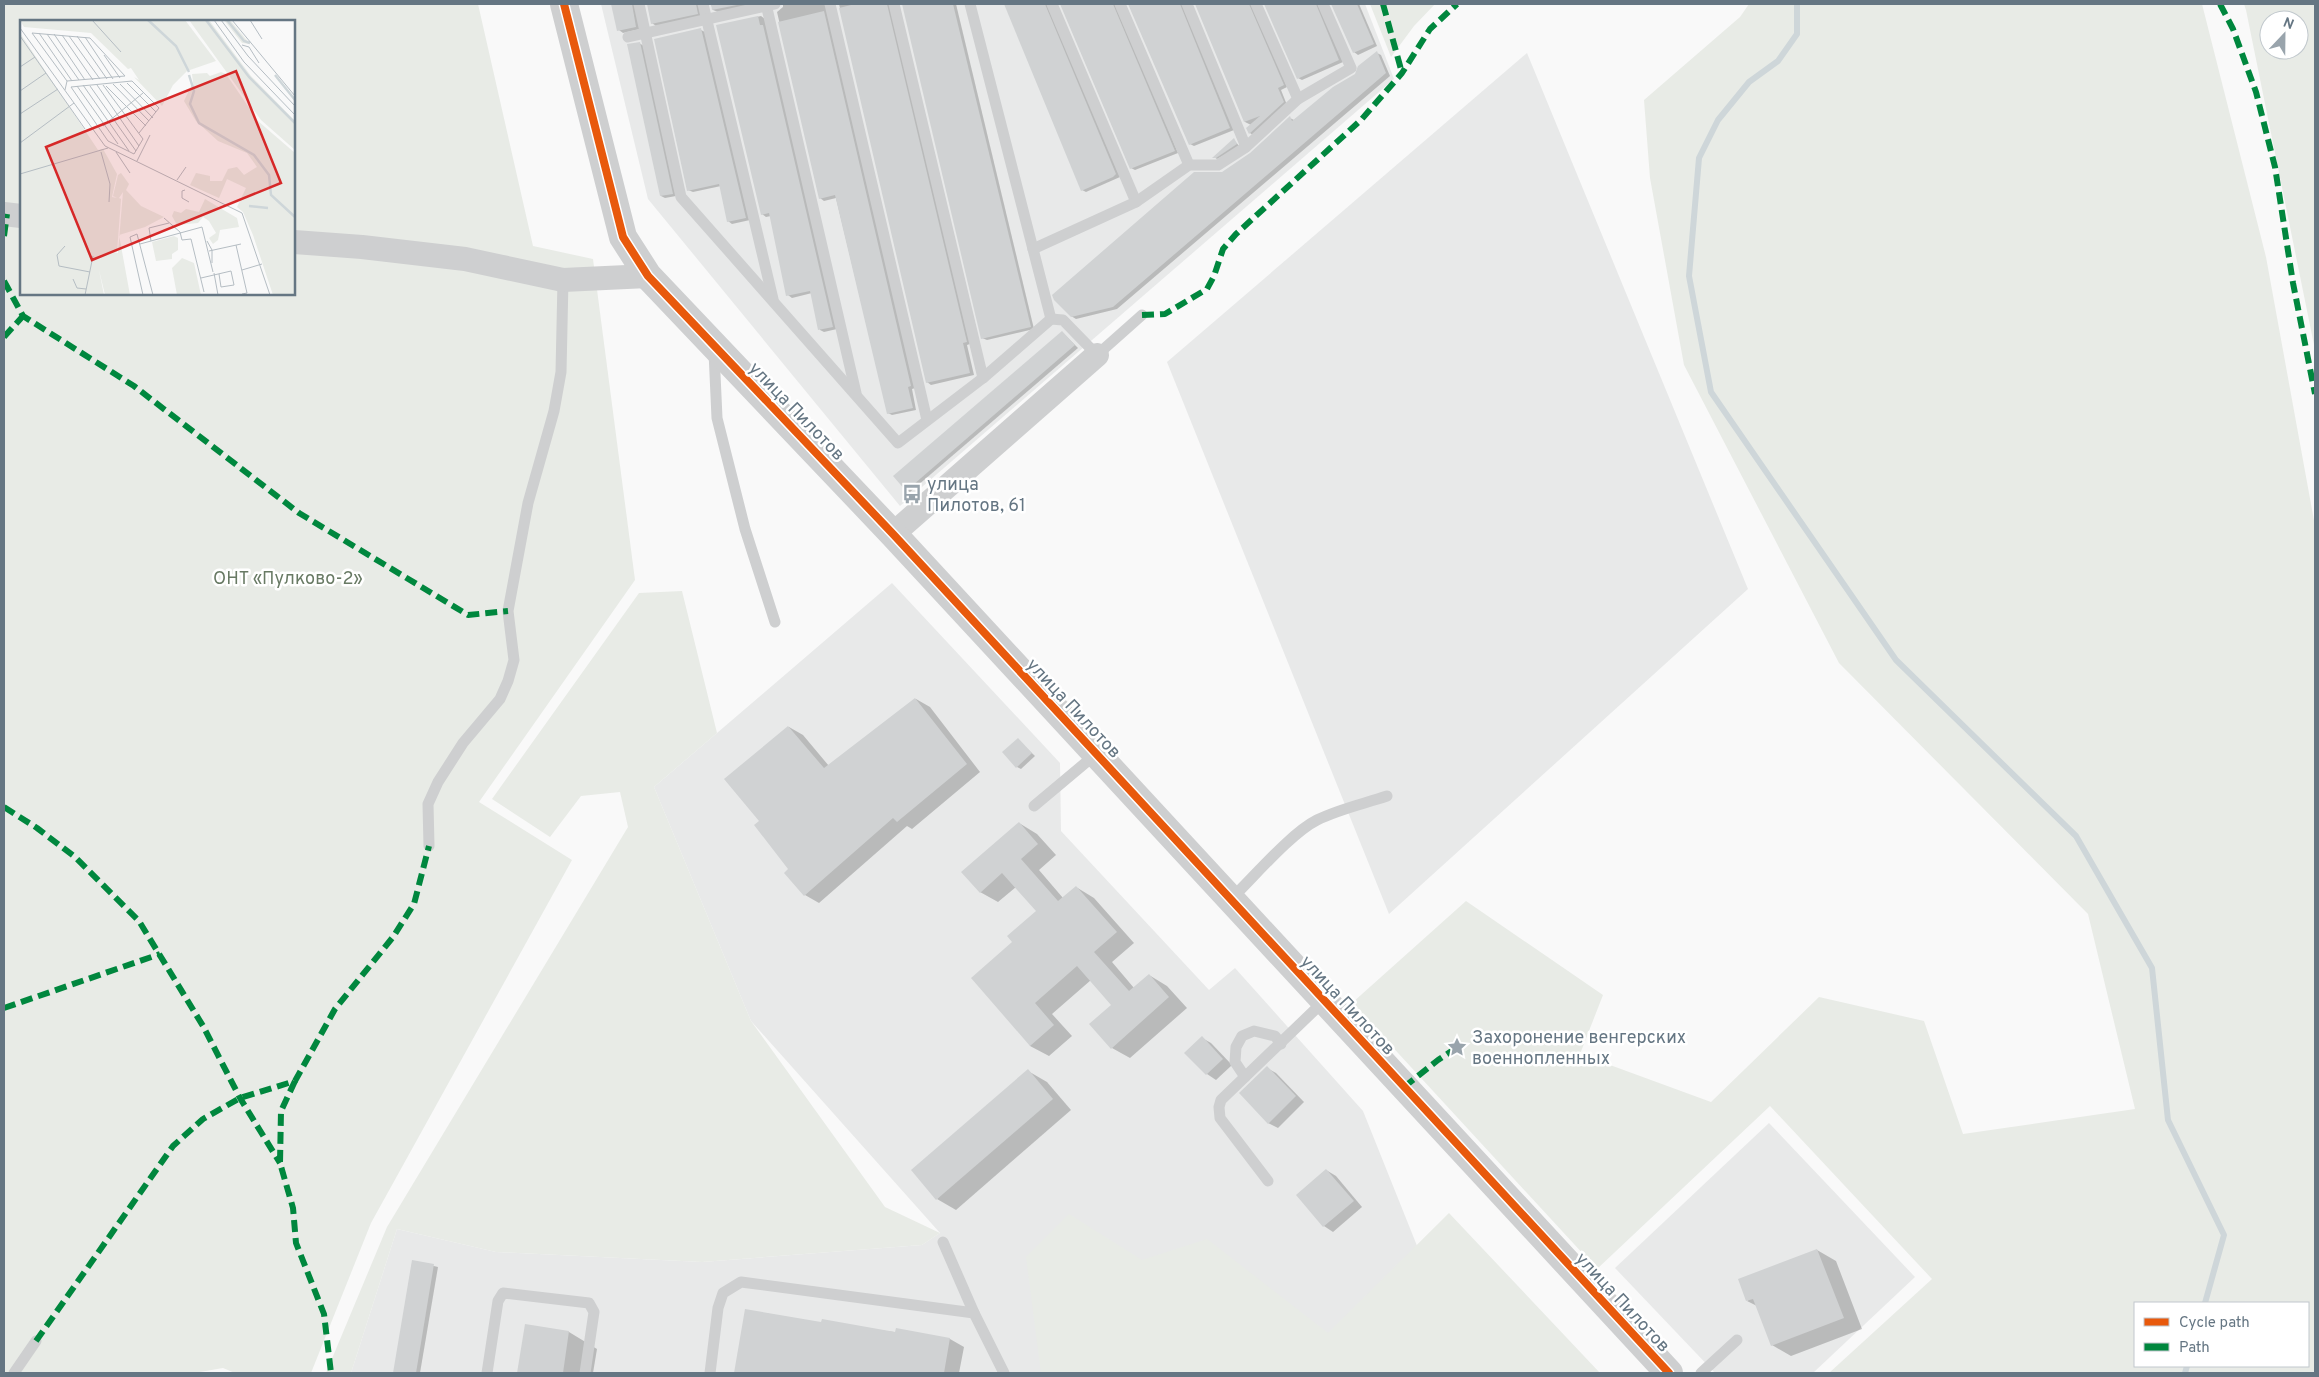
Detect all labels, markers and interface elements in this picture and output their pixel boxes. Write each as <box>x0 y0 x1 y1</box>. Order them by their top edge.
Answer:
north arrow <box>2259 10 2309 60</box>
text: N <box>2280 15 2296 34</box>
inset map <box>20 20 295 295</box>
street label: улица Пилотов <box>743 358 849 466</box>
place label: улица Пилотов, 61 <box>927 474 1026 518</box>
bus stop icon: улица Пилотов, 61 <box>901 483 923 505</box>
park label: ОНТ «Пулково-2» <box>213 568 363 591</box>
street label: улица Пилотов <box>1021 654 1125 764</box>
street label: улица Пилотов <box>1295 951 1399 1061</box>
place label: Захоронение венгерских военнопленных <box>1472 1027 1686 1071</box>
place icon: Захоронение венгерских военнопленных <box>1446 1036 1468 1058</box>
street label: улица Пилотов <box>1570 1248 1674 1358</box>
legend <box>2134 1302 2309 1367</box>
text: Cycle path <box>2179 1314 2250 1333</box>
text: Path <box>2179 1339 2210 1358</box>

